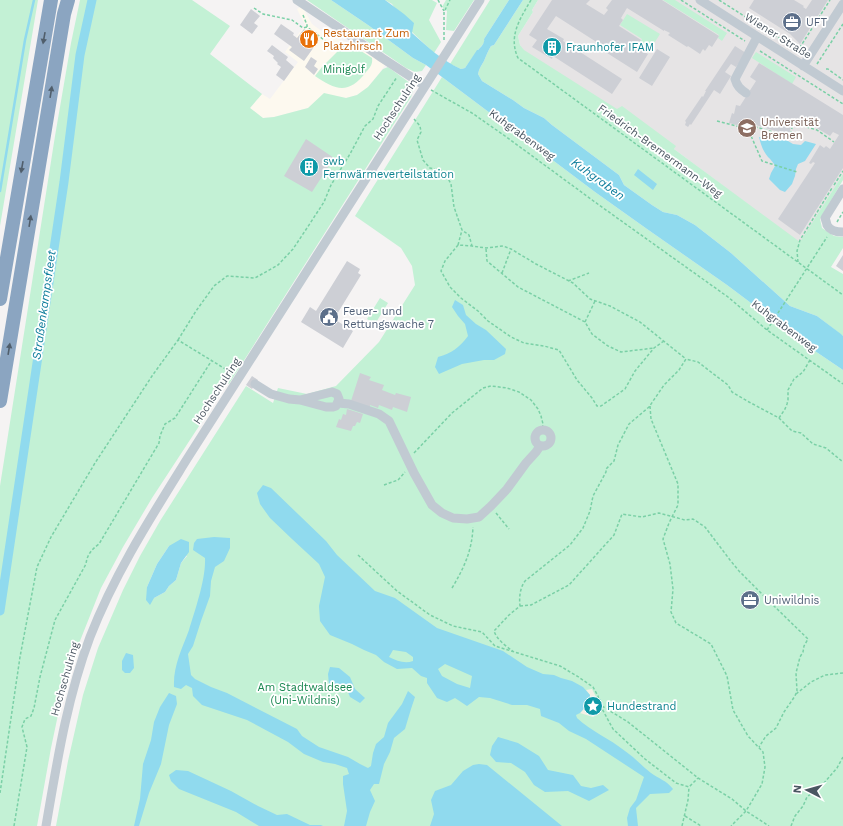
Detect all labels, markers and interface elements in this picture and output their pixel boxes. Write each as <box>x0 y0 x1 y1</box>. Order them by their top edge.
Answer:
street label: Wiener Straße <box>742 10 814 62</box>
office icon: UFT <box>781 11 803 33</box>
place label: UFT <box>806 16 827 29</box>
place label: Restaurant Zum Platzhirsch <box>323 27 410 53</box>
restaurant icon: Restaurant Zum Platzhirsch <box>298 28 320 50</box>
one-way arrow <box>41 32 47 44</box>
building icon: Fraunhofer IFAM <box>541 36 563 58</box>
place label: Fraunhofer IFAM <box>566 41 654 54</box>
park label: Minigolf <box>323 63 366 76</box>
street label: Hochschulring <box>371 71 423 143</box>
one-way arrow <box>49 86 55 98</box>
street label: Friedrich-Bremermann-Weg <box>595 102 725 200</box>
street label: Kuhgrabenweg <box>487 107 558 163</box>
place label: Universität Bremen <box>761 116 819 142</box>
school or university icon: Universität Bremen <box>736 117 758 139</box>
place label: swb Fernwärmeverteilstation <box>323 155 454 181</box>
water label: Kuhgraben <box>569 155 627 203</box>
building icon: swb Fernwärmeverteilstation <box>298 156 320 178</box>
one-way arrow <box>19 160 25 173</box>
one-way arrow <box>27 214 33 227</box>
water label: Straßenkampsfleet <box>29 249 59 361</box>
street label: Kuhgrabenweg <box>749 297 819 355</box>
place label: Feuer- und Rettungswache 7 <box>343 305 434 331</box>
public building icon: Feuer- und Rettungswache 7 <box>318 306 340 328</box>
one-way arrow <box>6 343 12 355</box>
street label: Hochschulring <box>191 355 243 427</box>
office icon: Uniwildnis <box>739 589 761 611</box>
place label: Uniwildnis <box>764 594 820 607</box>
street label: Hochschulring <box>48 640 82 718</box>
park label: Am Stadtwaldsee (Uni-Wildnis) <box>258 681 352 707</box>
place icon: Hundestrand <box>582 695 604 717</box>
place label: Hundestrand <box>607 700 677 713</box>
north arrow <box>787 770 827 810</box>
text: N <box>791 784 804 794</box>

